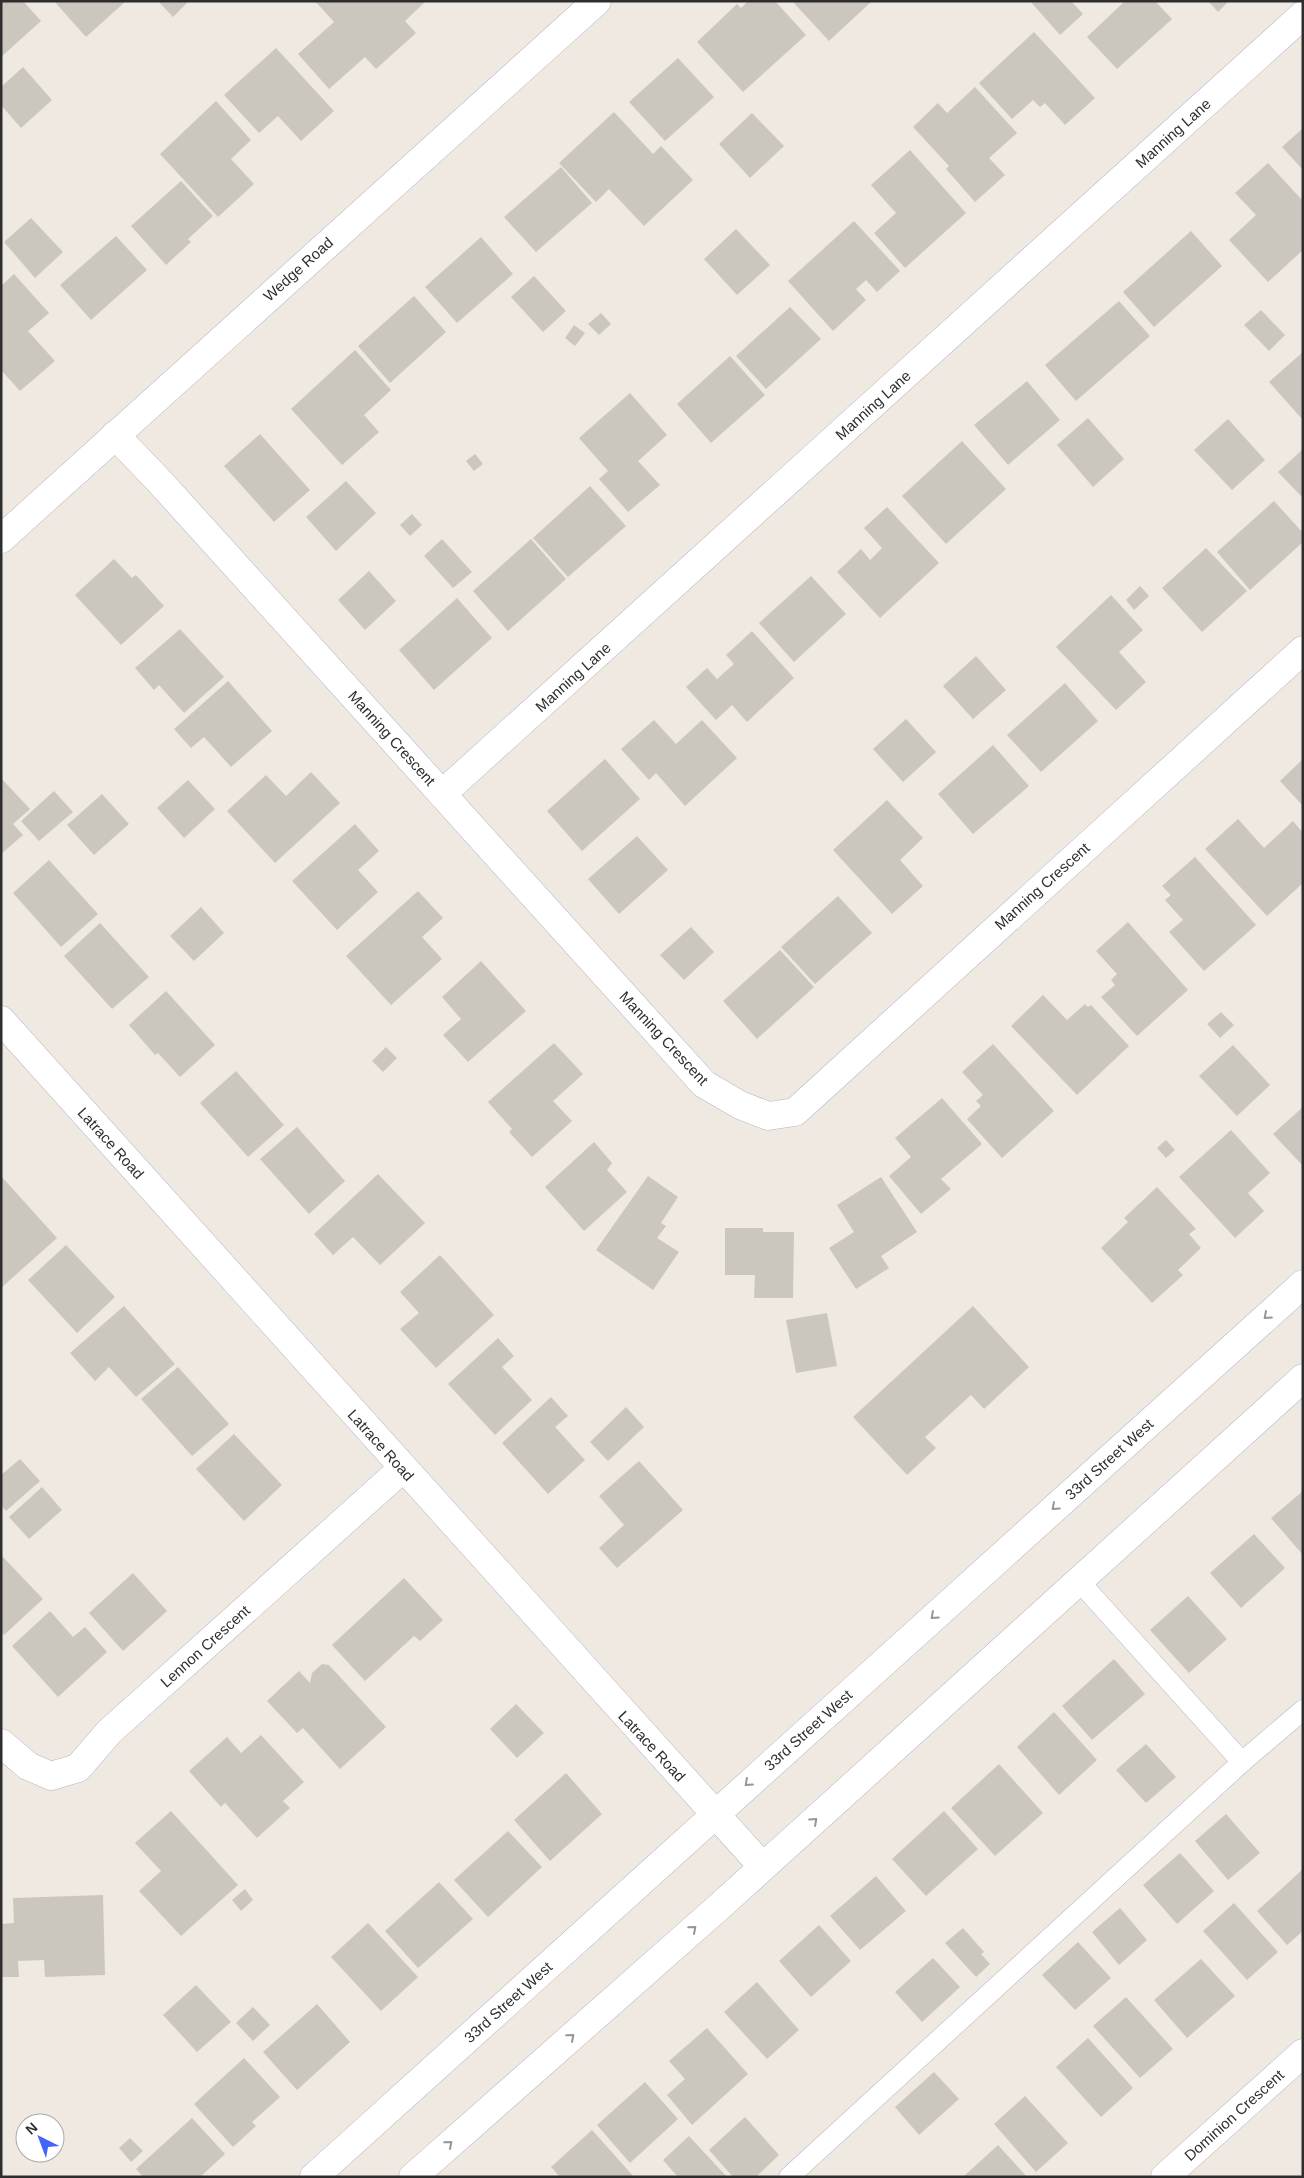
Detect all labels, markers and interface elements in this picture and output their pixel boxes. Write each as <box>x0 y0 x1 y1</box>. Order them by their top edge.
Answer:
street label: Manning Lane <box>1132 95 1214 171</box>
street label: Wedge Road <box>260 233 336 305</box>
street label: Manning Lane <box>832 367 914 443</box>
street label: Manning Lane <box>532 639 614 715</box>
street label: Manning Crescent <box>345 687 440 790</box>
street label: Manning Crescent <box>991 838 1094 933</box>
street label: Manning Crescent <box>616 988 712 1089</box>
street label: Latrace Road <box>75 1104 147 1182</box>
one-way arrow <box>1263 1311 1272 1320</box>
street label: Latrace Road <box>345 1406 417 1484</box>
street label: 33rd Street West <box>1062 1415 1157 1503</box>
one-way arrow <box>1051 1501 1060 1510</box>
street label: Lennon Crescent <box>157 1601 254 1691</box>
one-way arrow <box>931 1610 940 1619</box>
street label: 33rd Street West <box>761 1686 856 1774</box>
street label: Latrace Road <box>615 1707 689 1785</box>
one-way arrow <box>745 1777 754 1786</box>
one-way arrow <box>808 1818 817 1827</box>
one-way arrow <box>688 1926 697 1935</box>
street label: 33rd Street West <box>461 1958 556 2046</box>
one-way arrow <box>566 2034 575 2043</box>
street label: Dominion Crescent <box>1181 2065 1288 2164</box>
north arrow <box>15 2113 65 2163</box>
text: N <box>22 2119 40 2138</box>
one-way arrow <box>444 2141 453 2150</box>

